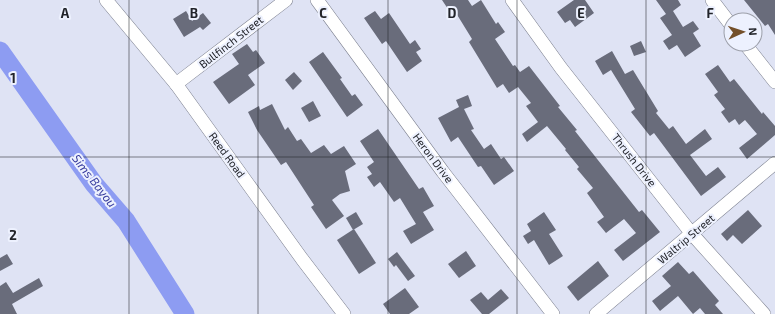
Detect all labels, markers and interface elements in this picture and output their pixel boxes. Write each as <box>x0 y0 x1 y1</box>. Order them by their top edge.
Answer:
text: A <box>61 5 70 21</box>
text: B <box>190 5 198 21</box>
text: C <box>319 5 327 21</box>
text: D <box>448 5 457 21</box>
text: E <box>577 5 585 21</box>
text: F <box>706 5 714 21</box>
north arrow <box>723 12 763 52</box>
street label: Bullfinch Street <box>196 13 265 71</box>
text: N <box>747 27 760 36</box>
text: 1 <box>10 70 16 86</box>
street label: Reed Road <box>207 130 248 180</box>
street label: Heron Drive <box>411 130 456 185</box>
street label: Thrush Drive <box>610 130 659 189</box>
water label: Sims Bayou <box>69 151 120 210</box>
street label: Waltrip Street <box>655 211 717 266</box>
text: 2 <box>9 227 17 243</box>

